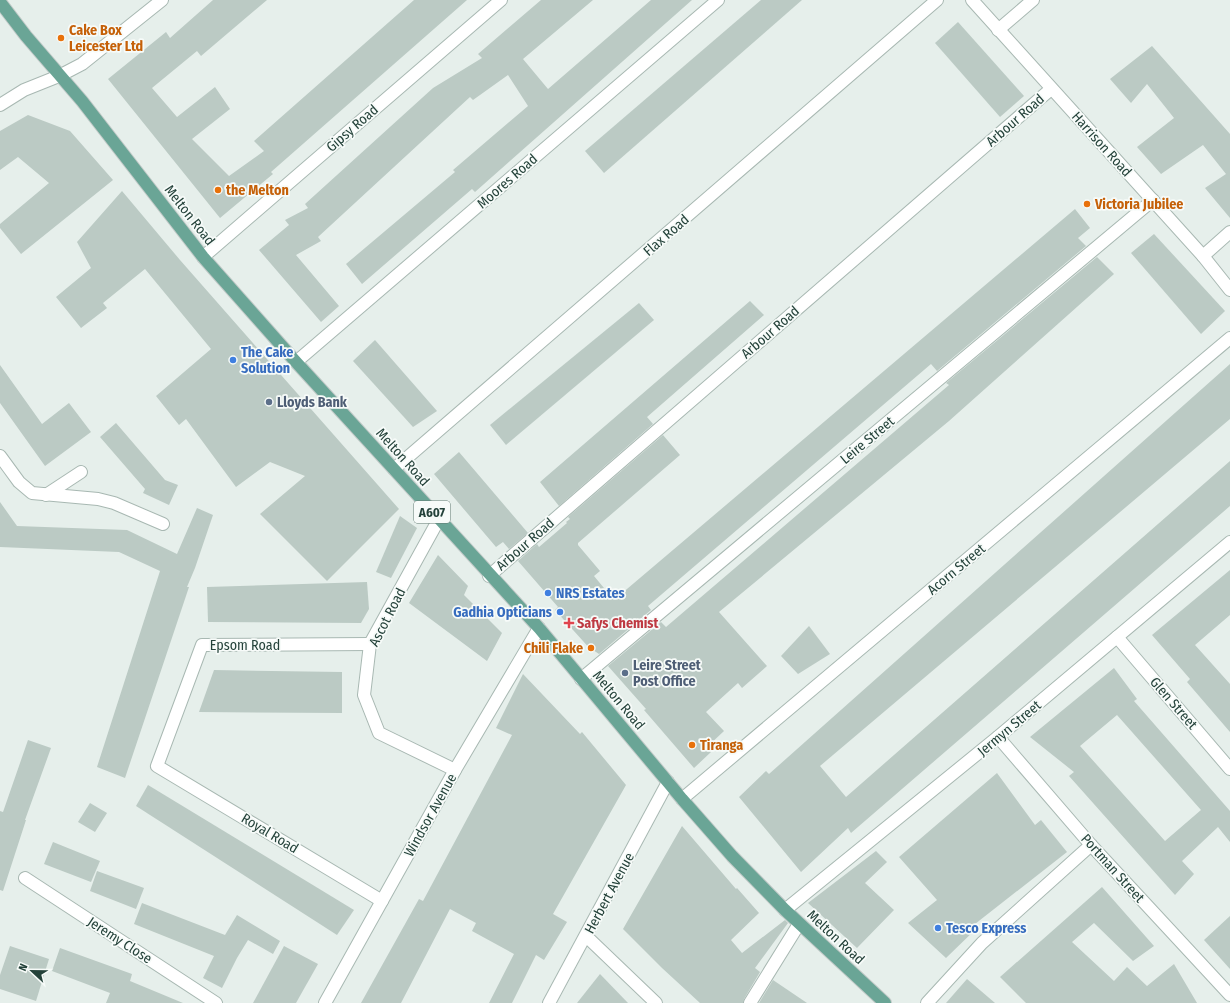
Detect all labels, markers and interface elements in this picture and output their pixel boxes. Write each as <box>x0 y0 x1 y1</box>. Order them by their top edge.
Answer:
place label: Cake Box Leicester Ltd <box>69 22 143 55</box>
marker: Cake Box Leicester Ltd <box>56 33 66 43</box>
street label: Arbour Road <box>983 90 1048 150</box>
street label: Gipsy Road <box>323 101 382 156</box>
street label: Harrison Road <box>1068 108 1135 180</box>
street label: Moores Road <box>474 151 541 212</box>
street label: Melton Road <box>161 182 218 249</box>
place label: the Melton <box>226 182 289 199</box>
marker: the Melton <box>213 185 223 195</box>
place label: Victoria Jubilee <box>1094 196 1183 213</box>
marker: Victoria Jubilee <box>1082 199 1092 209</box>
street label: Flax Road <box>640 211 693 260</box>
street label: Arbour Road <box>738 302 803 362</box>
place label: The Cake Solution <box>241 344 293 377</box>
marker: The Cake Solution <box>228 355 238 365</box>
place label: Lloyds Bank <box>277 394 348 411</box>
marker: Lloyds Bank <box>264 397 274 407</box>
street label: Leire Street <box>837 413 898 468</box>
street label: Melton Road <box>372 425 433 490</box>
road number: A607 <box>414 501 450 523</box>
street label: Arbour Road <box>493 514 558 574</box>
street label: Acorn Street <box>924 540 989 599</box>
street label: Ascot Road <box>365 585 409 649</box>
place label: NRS Estates <box>556 585 625 602</box>
marker: NRS Estates <box>543 588 553 598</box>
place label: Gadhia Opticians <box>453 604 552 621</box>
marker: Gadhia Opticians <box>555 607 565 617</box>
place label: Safys Chemist <box>577 615 659 632</box>
marker: Safys Chemist <box>564 618 574 628</box>
street label: Epsom Road <box>210 637 280 654</box>
place label: Chili Flake <box>524 640 583 657</box>
marker: Chili Flake <box>586 643 596 653</box>
place label: Leire Street Post Office <box>633 657 702 690</box>
street label: Melton Road <box>589 667 648 733</box>
marker: Leire Street Post Office <box>620 668 630 678</box>
street label: Glen Street <box>1146 674 1201 733</box>
street label: Jermyn Street <box>974 697 1045 760</box>
place label: Tiranga <box>700 737 743 754</box>
marker: Tiranga <box>687 740 697 750</box>
street label: Windsor Avenue <box>401 771 460 860</box>
street label: Royal Road <box>238 810 301 857</box>
street label: Portman Street <box>1077 831 1148 906</box>
street label: Herbert Avenue <box>581 850 638 937</box>
street label: Melton Road <box>804 907 868 968</box>
street label: Jeremy Close <box>84 913 155 968</box>
place label: Tesco Express <box>946 920 1026 937</box>
marker: Tesco Express <box>933 923 943 933</box>
north arrow <box>12 951 52 991</box>
text: N <box>16 962 30 973</box>

